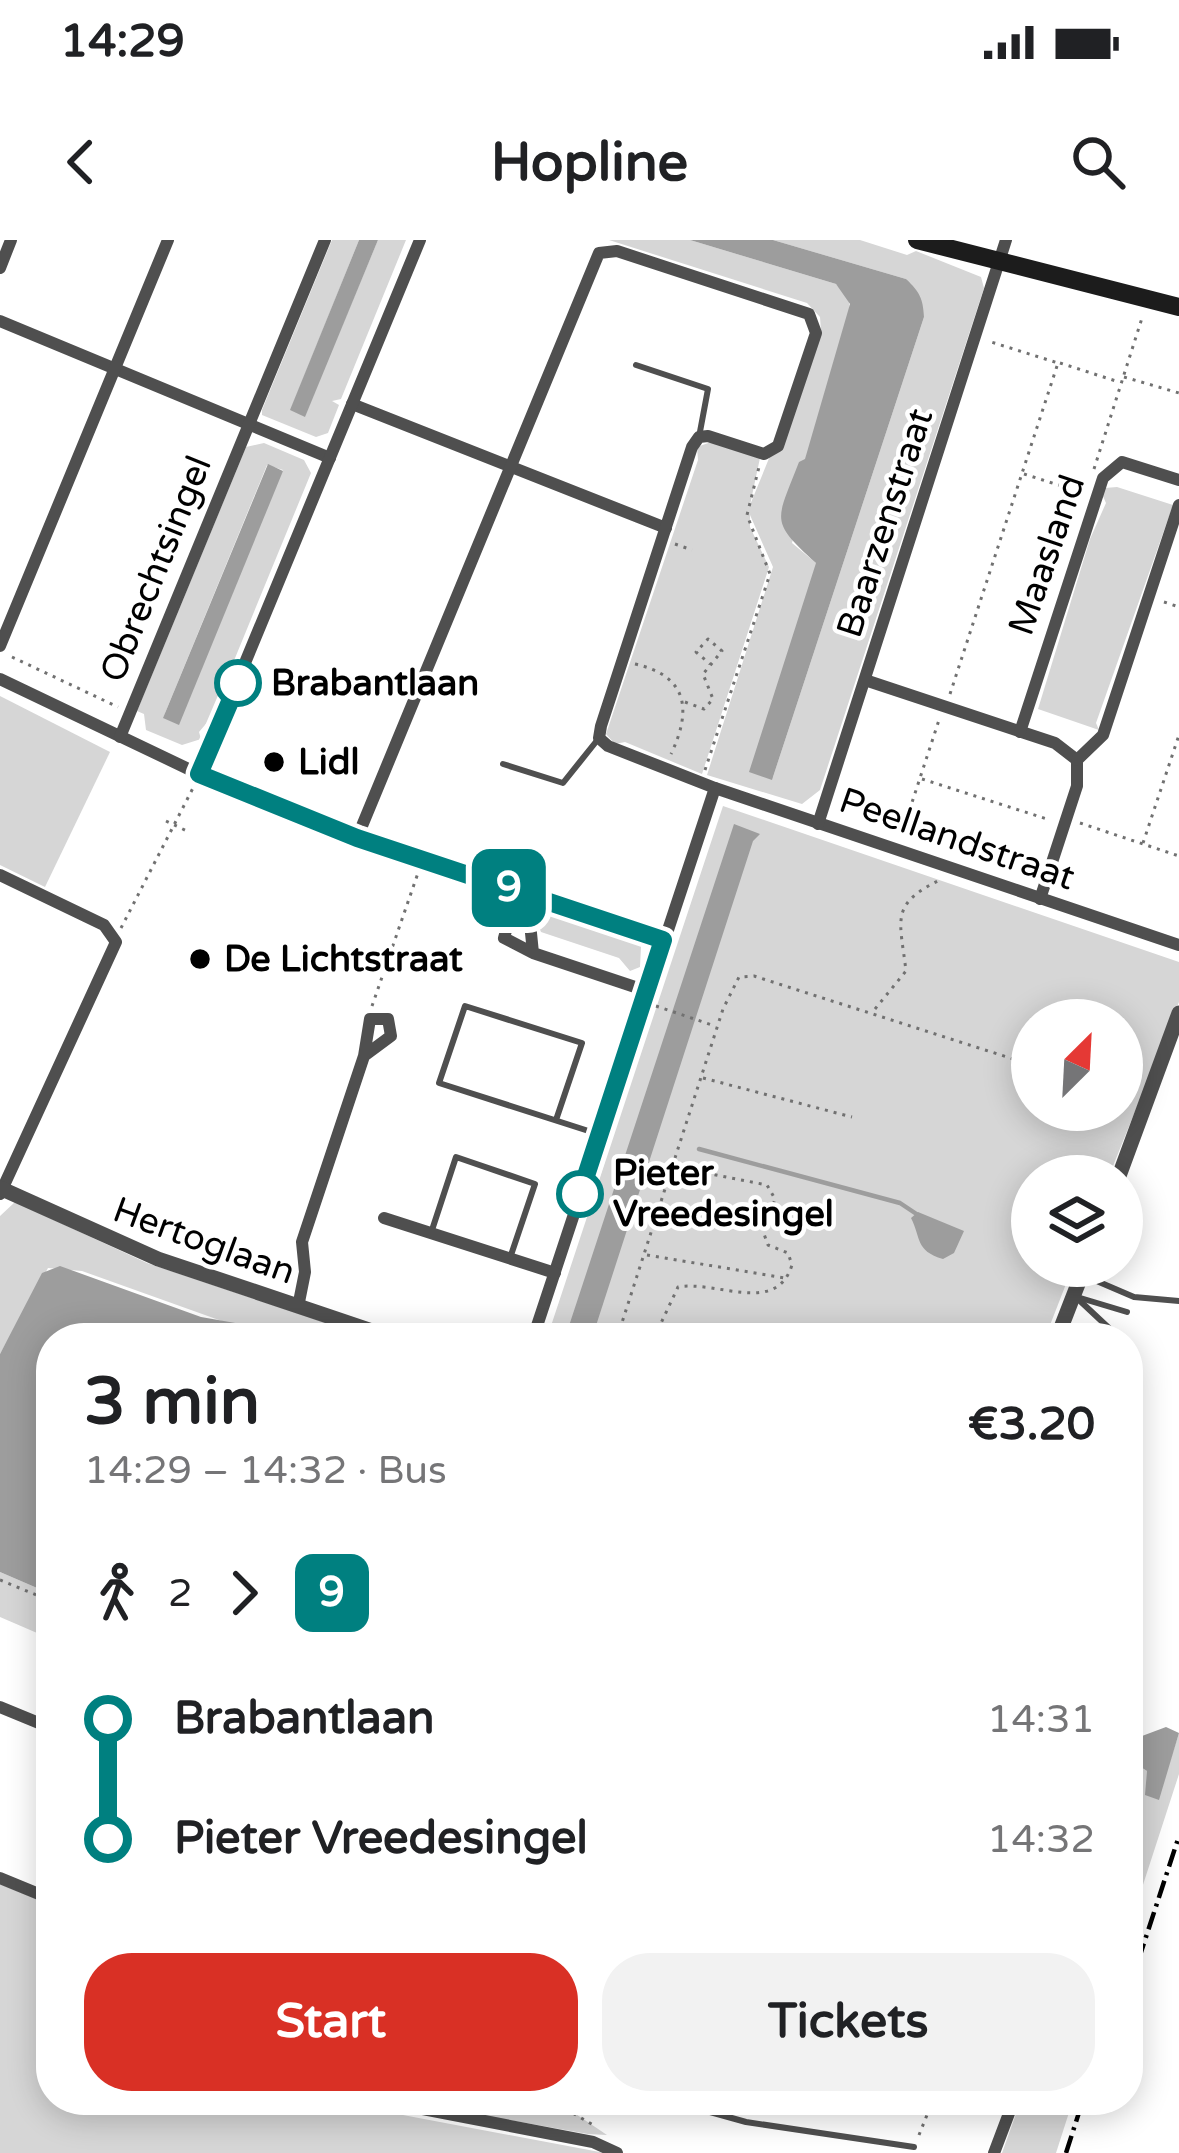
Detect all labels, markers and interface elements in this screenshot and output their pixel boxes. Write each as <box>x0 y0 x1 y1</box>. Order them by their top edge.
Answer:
text: 14:29 <box>60 15 185 69</box>
icon: back <box>48 129 114 195</box>
icon: search <box>1065 129 1131 195</box>
text: Hopline <box>491 130 688 195</box>
street label: Baarzenstraat <box>828 403 942 643</box>
street label: Obrechtsingel <box>91 450 221 688</box>
street label: Maasland <box>1000 469 1094 641</box>
marker: Brabantlaan <box>216 661 260 705</box>
place label: Brabantlaan <box>271 662 479 705</box>
place label: Lidl <box>298 741 359 784</box>
marker: Lidl <box>261 749 287 775</box>
street label: Peellandstraat <box>834 779 1080 899</box>
line badge: 9 <box>470 849 548 927</box>
text: 9 <box>496 862 522 913</box>
place label: De Lichtstraat <box>224 938 463 981</box>
marker: De Lichtstraat <box>187 946 213 972</box>
north arrow <box>1011 999 1143 1131</box>
map controls <box>1011 999 1143 1287</box>
place label: Pieter Vreedesingel <box>613 1152 834 1236</box>
button: layers <box>1011 1155 1143 1287</box>
marker: Pieter Vreedesingel <box>558 1172 602 1216</box>
street label: Hertoglaan <box>107 1188 301 1294</box>
text: 3 min <box>84 1362 260 1442</box>
text: €3.20 <box>968 1398 1095 1452</box>
text: 14:29 – 14:32 · Bus <box>84 1447 447 1494</box>
icon: walk <box>84 1560 150 1626</box>
icon: forward <box>211 1560 277 1626</box>
text: 9 <box>319 1567 345 1618</box>
text: 2 <box>168 1570 193 1617</box>
text: Brabantlaan <box>174 1692 434 1746</box>
text: 14:31 <box>987 1696 1095 1743</box>
text: Pieter Vreedesingel <box>174 1812 588 1866</box>
text: 14:32 <box>987 1816 1095 1863</box>
button: Start <box>84 1953 578 2091</box>
button: Tickets <box>602 1953 1095 2091</box>

